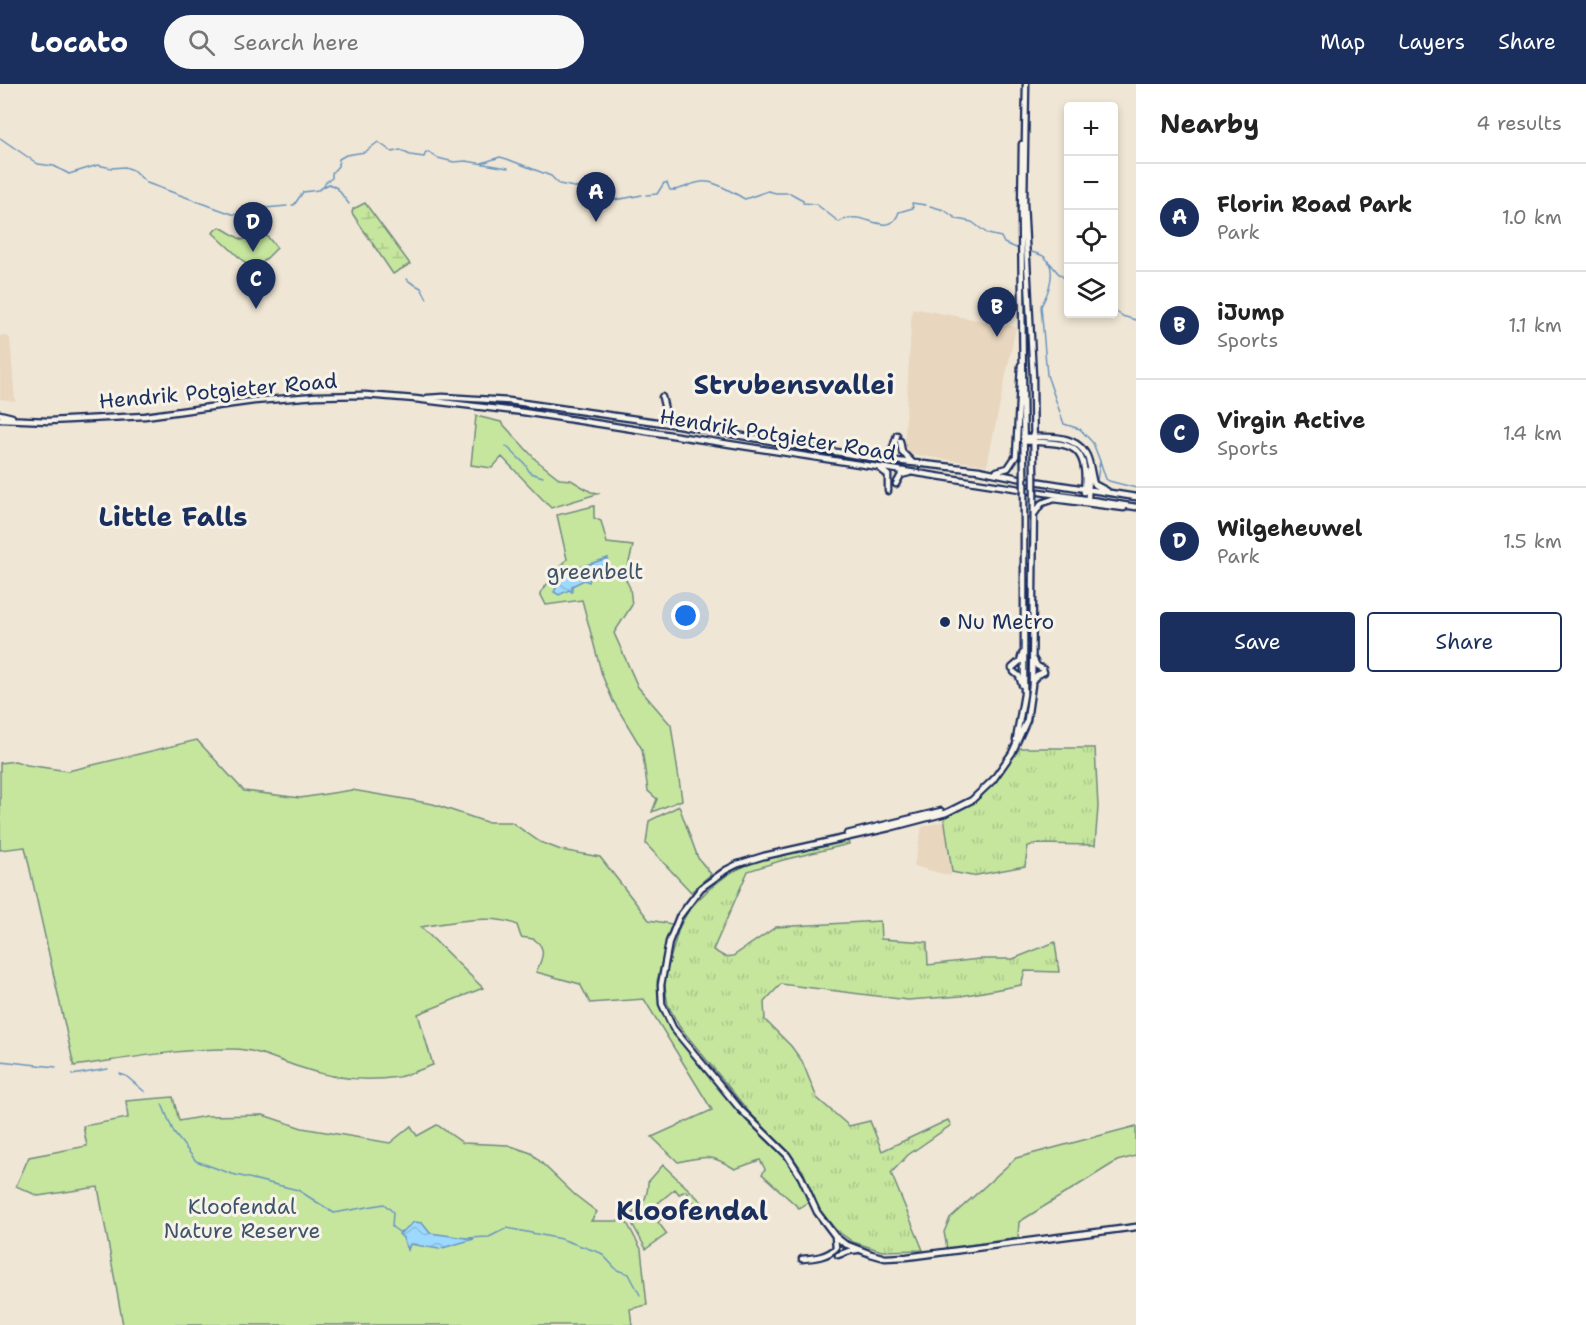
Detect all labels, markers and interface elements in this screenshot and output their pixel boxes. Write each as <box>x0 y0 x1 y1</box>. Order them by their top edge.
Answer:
search box <box>164 15 584 69</box>
text: Locato <box>30 23 128 61</box>
icon: search <box>185 26 218 59</box>
text: Search here <box>233 28 359 57</box>
text: Map <box>1320 28 1365 56</box>
text: Layers <box>1398 28 1465 56</box>
text: Share <box>1498 28 1556 56</box>
map controls <box>1064 102 1118 318</box>
button: + <box>1064 102 1118 156</box>
text: Nearby <box>1160 106 1259 141</box>
text: 4 results <box>1476 110 1562 136</box>
button: − <box>1064 156 1118 210</box>
pin: A <box>576 172 616 222</box>
text: Florin Road Park <box>1217 190 1412 219</box>
pin: D <box>234 202 272 252</box>
text: A <box>1172 204 1187 230</box>
text: 1.0 km <box>1502 204 1562 230</box>
button: locate <box>1064 210 1118 264</box>
text: Park <box>1217 219 1260 245</box>
pin: C <box>236 260 276 309</box>
button: layers <box>1064 264 1118 318</box>
pin: B <box>978 288 1016 337</box>
text: iJump <box>1217 298 1284 327</box>
text: B <box>1173 312 1186 338</box>
text: 1.1 km <box>1508 312 1562 338</box>
text: Sports <box>1217 327 1278 353</box>
district label: Strubensvallei <box>694 366 894 403</box>
street label: Hendrik Potgieter Road <box>98 367 338 415</box>
street label: Hendrik Potgieter Road <box>658 402 898 468</box>
text: Virgin Active <box>1217 406 1365 435</box>
text: C <box>1173 420 1186 446</box>
text: 1.4 km <box>1503 420 1562 446</box>
text: Sports <box>1217 435 1278 461</box>
district label: Little Falls <box>98 498 248 535</box>
text: Wilgeheuwel <box>1217 514 1362 543</box>
text: D <box>1172 528 1187 554</box>
text: 1.5 km <box>1503 528 1562 554</box>
text: Park <box>1217 543 1260 569</box>
park label: greenbelt <box>547 558 643 586</box>
your location <box>671 601 700 630</box>
place label: Nu Metro <box>957 608 1054 636</box>
button: Save <box>1160 612 1355 672</box>
button: Share <box>1367 612 1562 672</box>
marker: Nu Metro <box>938 615 952 629</box>
district label: Kloofendal <box>616 1192 768 1229</box>
park label: Kloofendal Nature Reserve <box>164 1193 320 1245</box>

